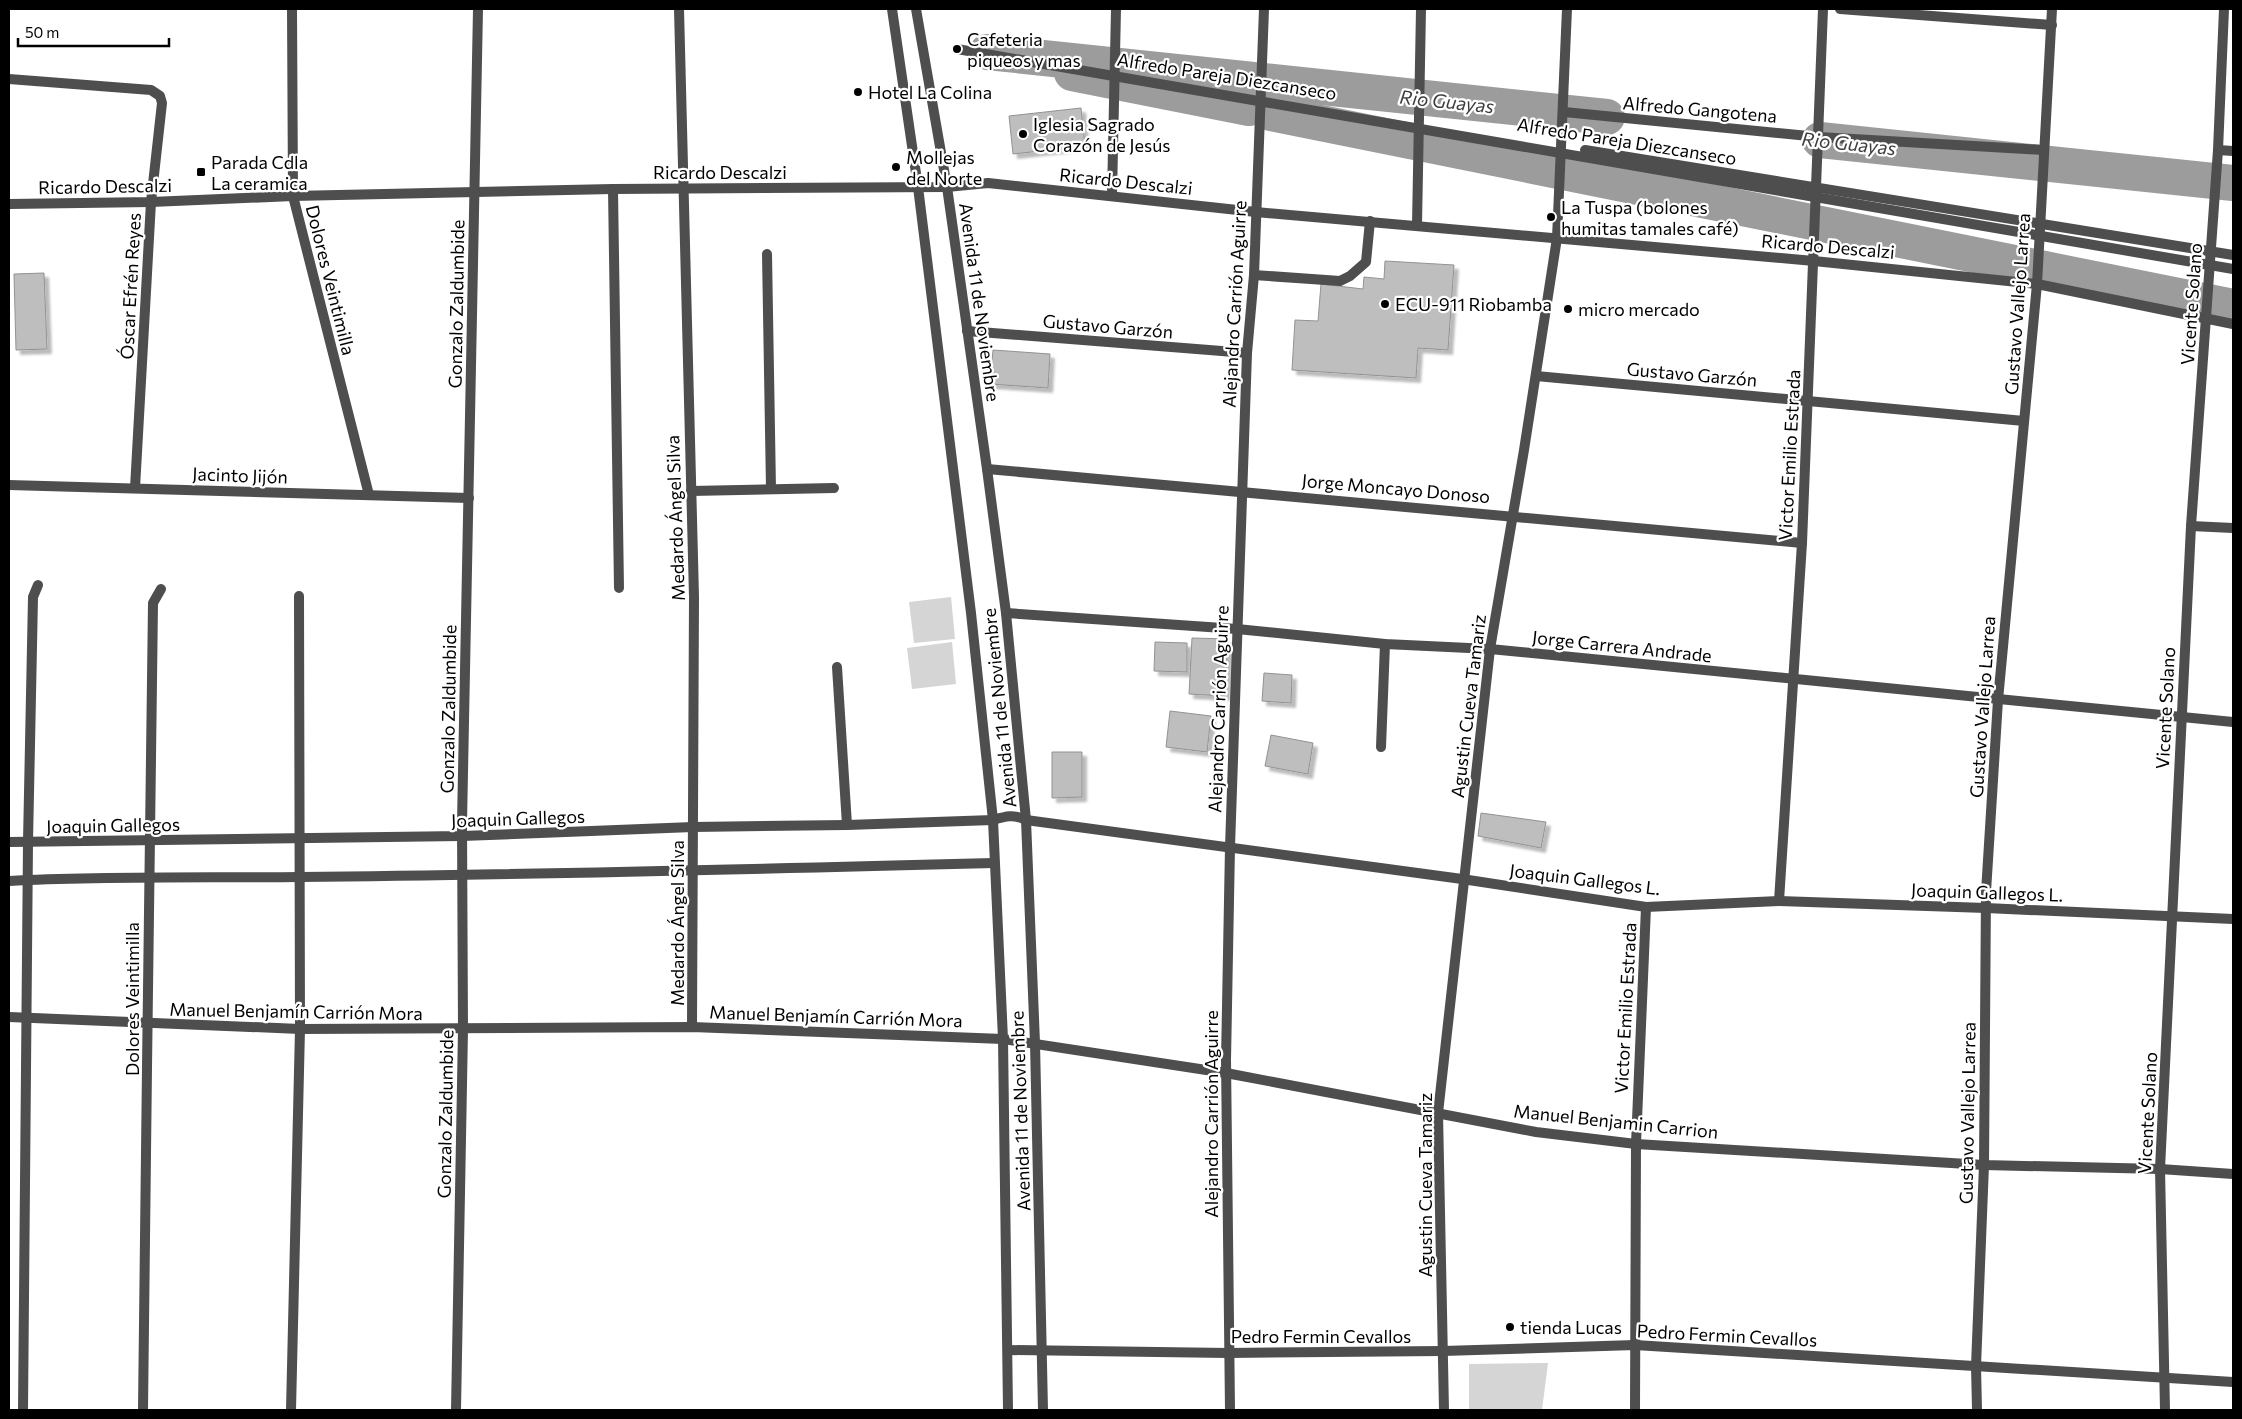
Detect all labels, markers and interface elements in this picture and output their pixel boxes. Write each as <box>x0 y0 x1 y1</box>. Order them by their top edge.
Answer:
scale bar <box>18 15 169 47</box>
text: 50 m <box>25 23 59 41</box>
place label: Cafeteria piqueos y mas <box>967 28 1081 71</box>
marker: Cafeteria piqueos y mas <box>951 43 963 55</box>
street label: Alfredo Pareja Diezcanseco <box>1116 48 1338 104</box>
place label: Hotel La Colina <box>868 81 992 103</box>
water label: Rio Guayas <box>1399 85 1496 117</box>
marker: Hotel La Colina <box>852 86 864 98</box>
street label: Alfredo Gangotena <box>1622 91 1778 127</box>
place label: Iglesia Sagrado Corazón de Jesús <box>1033 113 1170 156</box>
street label: Alfredo Pareja Diezcanseco <box>1516 113 1738 169</box>
water label: Rio Guayas <box>1801 127 1898 159</box>
marker: Iglesia Sagrado Corazón de Jesús <box>1017 128 1029 140</box>
place label: Mollejas del Norte <box>906 146 982 189</box>
place label: Parada Cdla La ceramica <box>211 151 308 194</box>
street label: Ricardo Descalzi <box>653 161 787 183</box>
marker: Mollejas del Norte <box>890 161 902 173</box>
street label: Ricardo Descalzi <box>1058 163 1194 199</box>
marker: Parada Cdla La ceramica <box>195 166 207 178</box>
street label: Ricardo Descalzi <box>38 174 172 198</box>
place label: La Tuspa (bolones humitas tamales café) <box>1561 196 1739 239</box>
street label: Alejandro Carrión Aguirre <box>1218 200 1250 408</box>
street label: Avenida 11 de Noviembre <box>955 201 1005 403</box>
street label: Dolores Veintimilla <box>302 203 360 357</box>
marker: La Tuspa (bolones humitas tamales café) <box>1545 211 1557 223</box>
street label: Óscar Efrén Reyes <box>115 212 145 360</box>
street label: Gustavo Vallejo Larrea <box>2000 212 2034 396</box>
street label: Gonzalo Zaldumbide <box>444 219 468 389</box>
street label: Ricardo Descalzi <box>1760 229 1896 263</box>
street label: Vicente Solano <box>2176 242 2206 366</box>
place label: ECU-911 Riobamba <box>1395 293 1552 315</box>
marker: ECU-911 Riobamba <box>1379 298 1391 310</box>
place label: micro mercado <box>1578 298 1700 320</box>
marker: micro mercado <box>1562 303 1574 315</box>
street label: Gustavo Garzón <box>1042 309 1174 343</box>
street label: Gustavo Garzón <box>1626 357 1758 391</box>
street label: Victor Emilio Estrada <box>1774 369 1804 541</box>
street label: Medardo Ángel Silva <box>661 435 689 601</box>
street label: Jacinto Jijón <box>192 462 288 488</box>
street label: Jorge Moncayo Donoso <box>1301 469 1491 507</box>
street label: Alejandro Carrión Aguirre <box>1203 605 1233 813</box>
street label: Avenida 11 de Noviembre <box>978 607 1020 809</box>
street label: Agustin Cueva Tamariz <box>1446 613 1490 799</box>
street label: Gustavo Vallejo Larrea <box>1965 615 1999 799</box>
street label: Gonzalo Zaldumbide <box>436 624 460 794</box>
street label: Jorge Carrera Andrade <box>1531 626 1713 666</box>
street label: Vicente Solano <box>2151 646 2179 770</box>
street label: Joaquin Gallegos <box>451 805 585 831</box>
street label: Joaquin Gallegos <box>46 813 180 837</box>
street label: Medardo Ángel Silva <box>666 840 688 1006</box>
street label: Joaquin Gallegos L. <box>1508 859 1662 899</box>
street label: Joaquin Gallegos L. <box>1911 878 2063 906</box>
street label: Dolores Veintimilla <box>121 922 143 1076</box>
street label: Victor Emilio Estrada <box>1610 922 1640 1094</box>
street label: Manuel Benjamín Carrión Mora <box>169 998 423 1024</box>
street label: Manuel Benjamín Carrión Mora <box>709 1001 963 1031</box>
street label: Avenida 11 de Noviembre <box>1006 1010 1034 1212</box>
street label: Alejandro Carrión Aguirre <box>1200 1010 1222 1218</box>
street label: Gustavo Vallejo Larrea <box>1954 1022 1980 1204</box>
street label: Gonzalo Zaldumbide <box>433 1029 457 1199</box>
street label: Vicente Solano <box>2133 1051 2161 1175</box>
street label: Agustin Cueva Tamariz <box>1414 1093 1436 1277</box>
street label: Manuel Benjamin Carrion <box>1513 1099 1719 1143</box>
place label: tienda Lucas <box>1520 1316 1622 1338</box>
street label: Pedro Fermin Cevallos <box>1636 1319 1818 1351</box>
marker: tienda Lucas <box>1504 1321 1516 1333</box>
street label: Pedro Fermin Cevallos <box>1231 1325 1411 1347</box>

